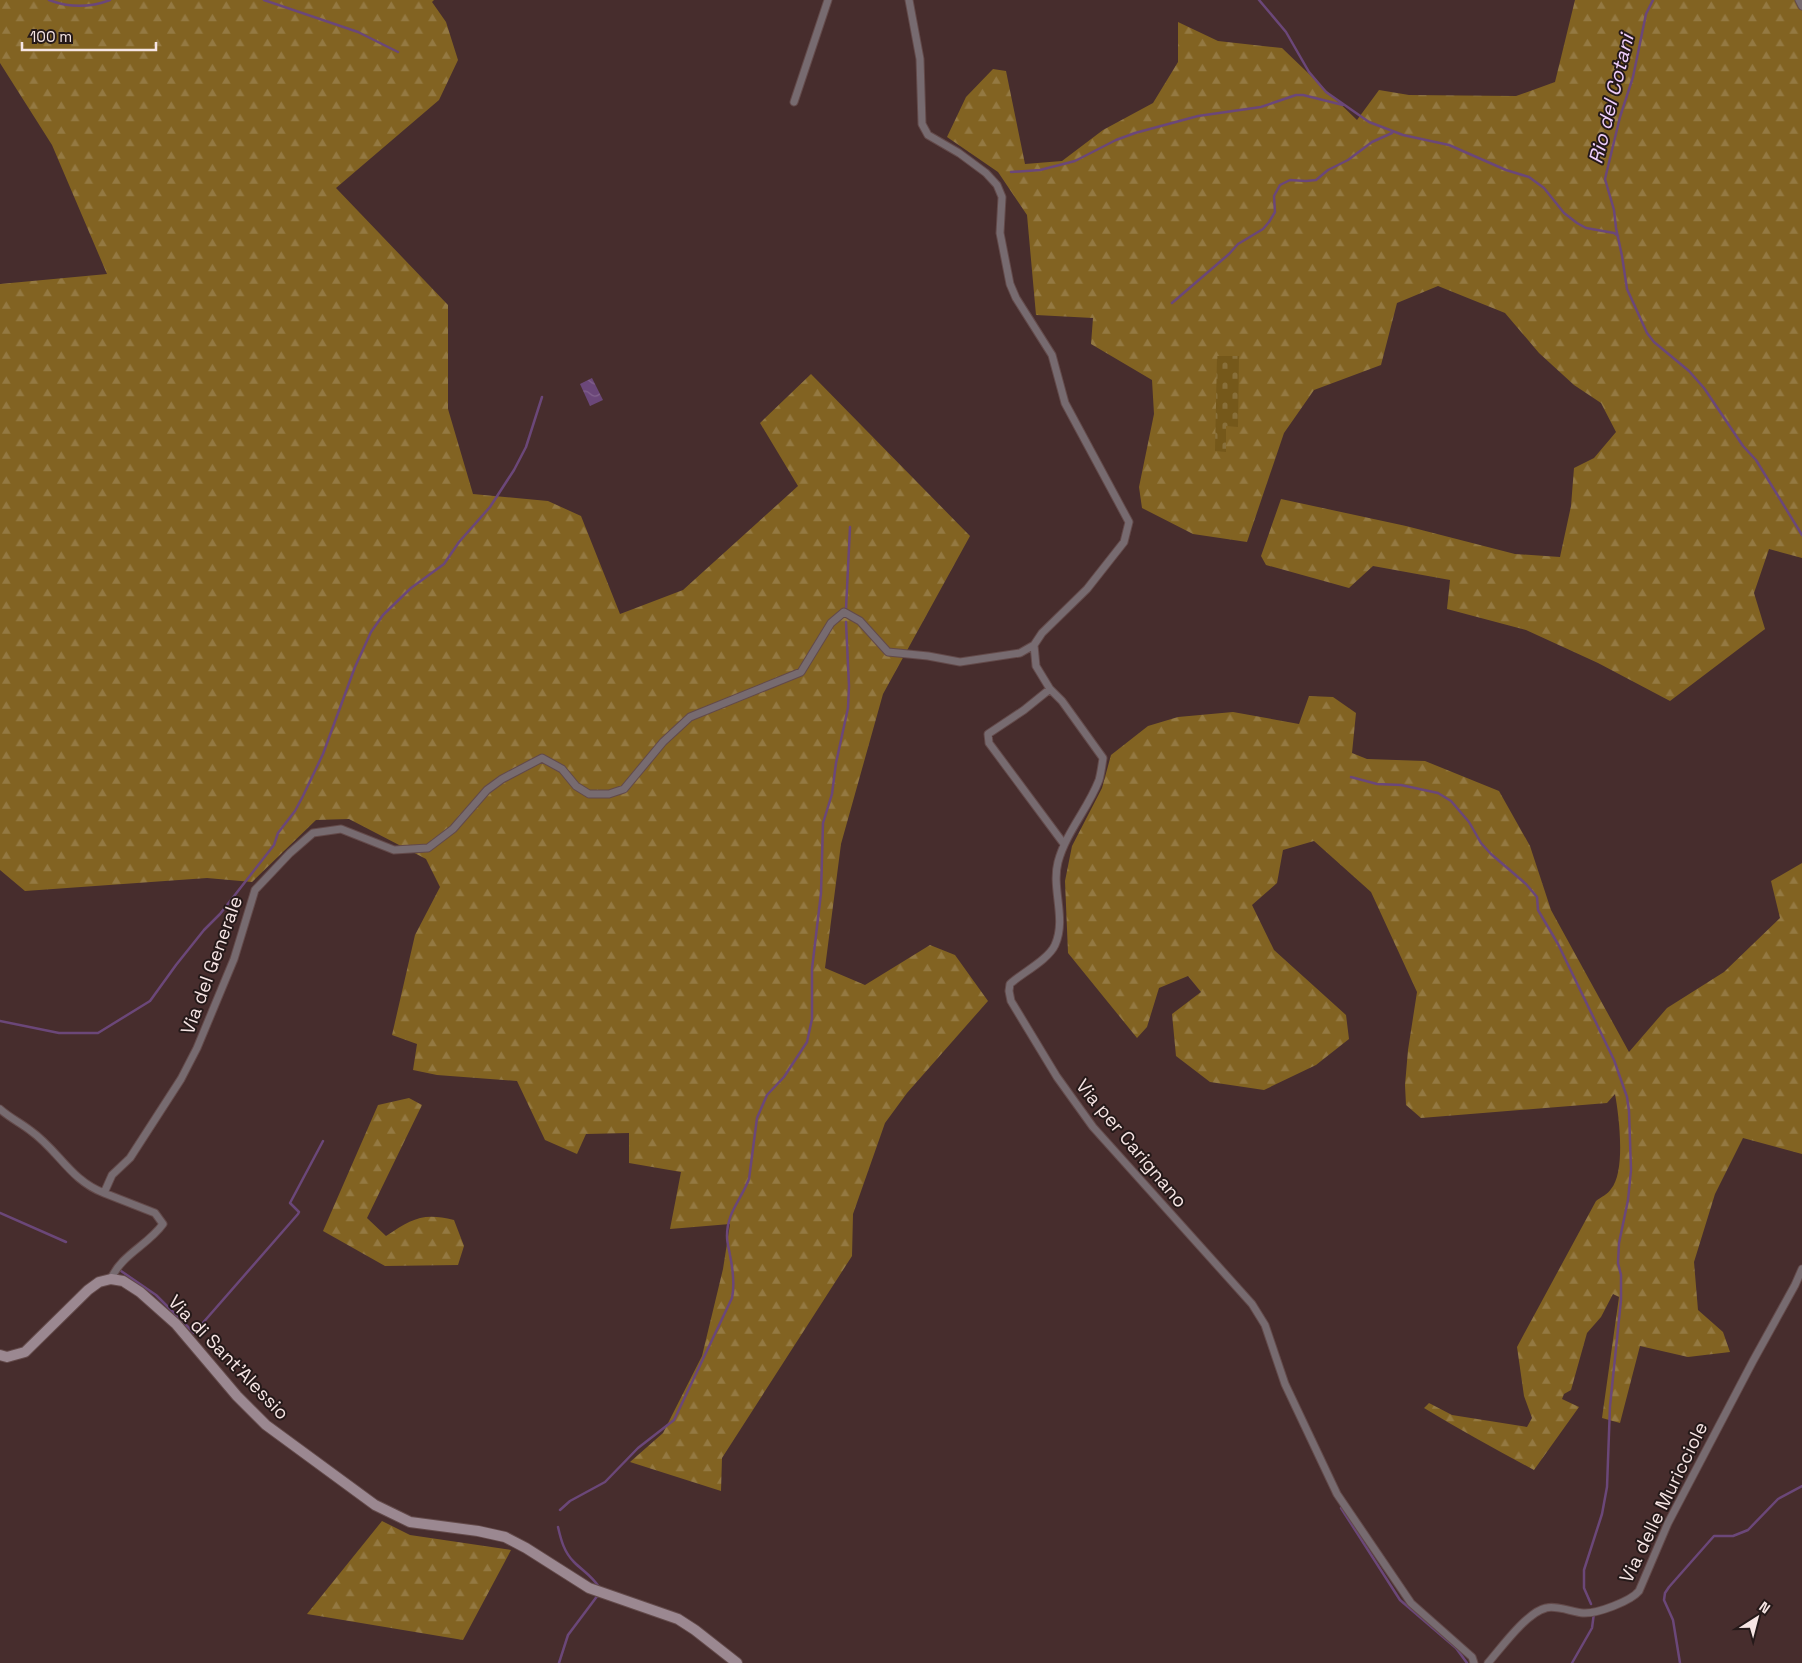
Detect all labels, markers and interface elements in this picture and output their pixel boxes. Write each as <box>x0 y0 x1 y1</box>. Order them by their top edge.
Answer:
scale bar <box>22 20 156 52</box>
text: 100 m <box>30 27 72 46</box>
water label: Rio del Cotani <box>1582 30 1640 166</box>
street label: Via del Generale <box>175 892 248 1038</box>
street label: Via per Carignano <box>1070 1074 1193 1213</box>
street label: Via di Sant'Alessio <box>163 1290 295 1425</box>
street label: Via delle Muricciole <box>1614 1418 1713 1587</box>
north arrow <box>1732 1593 1782 1643</box>
text: N <box>1756 1597 1774 1618</box>

